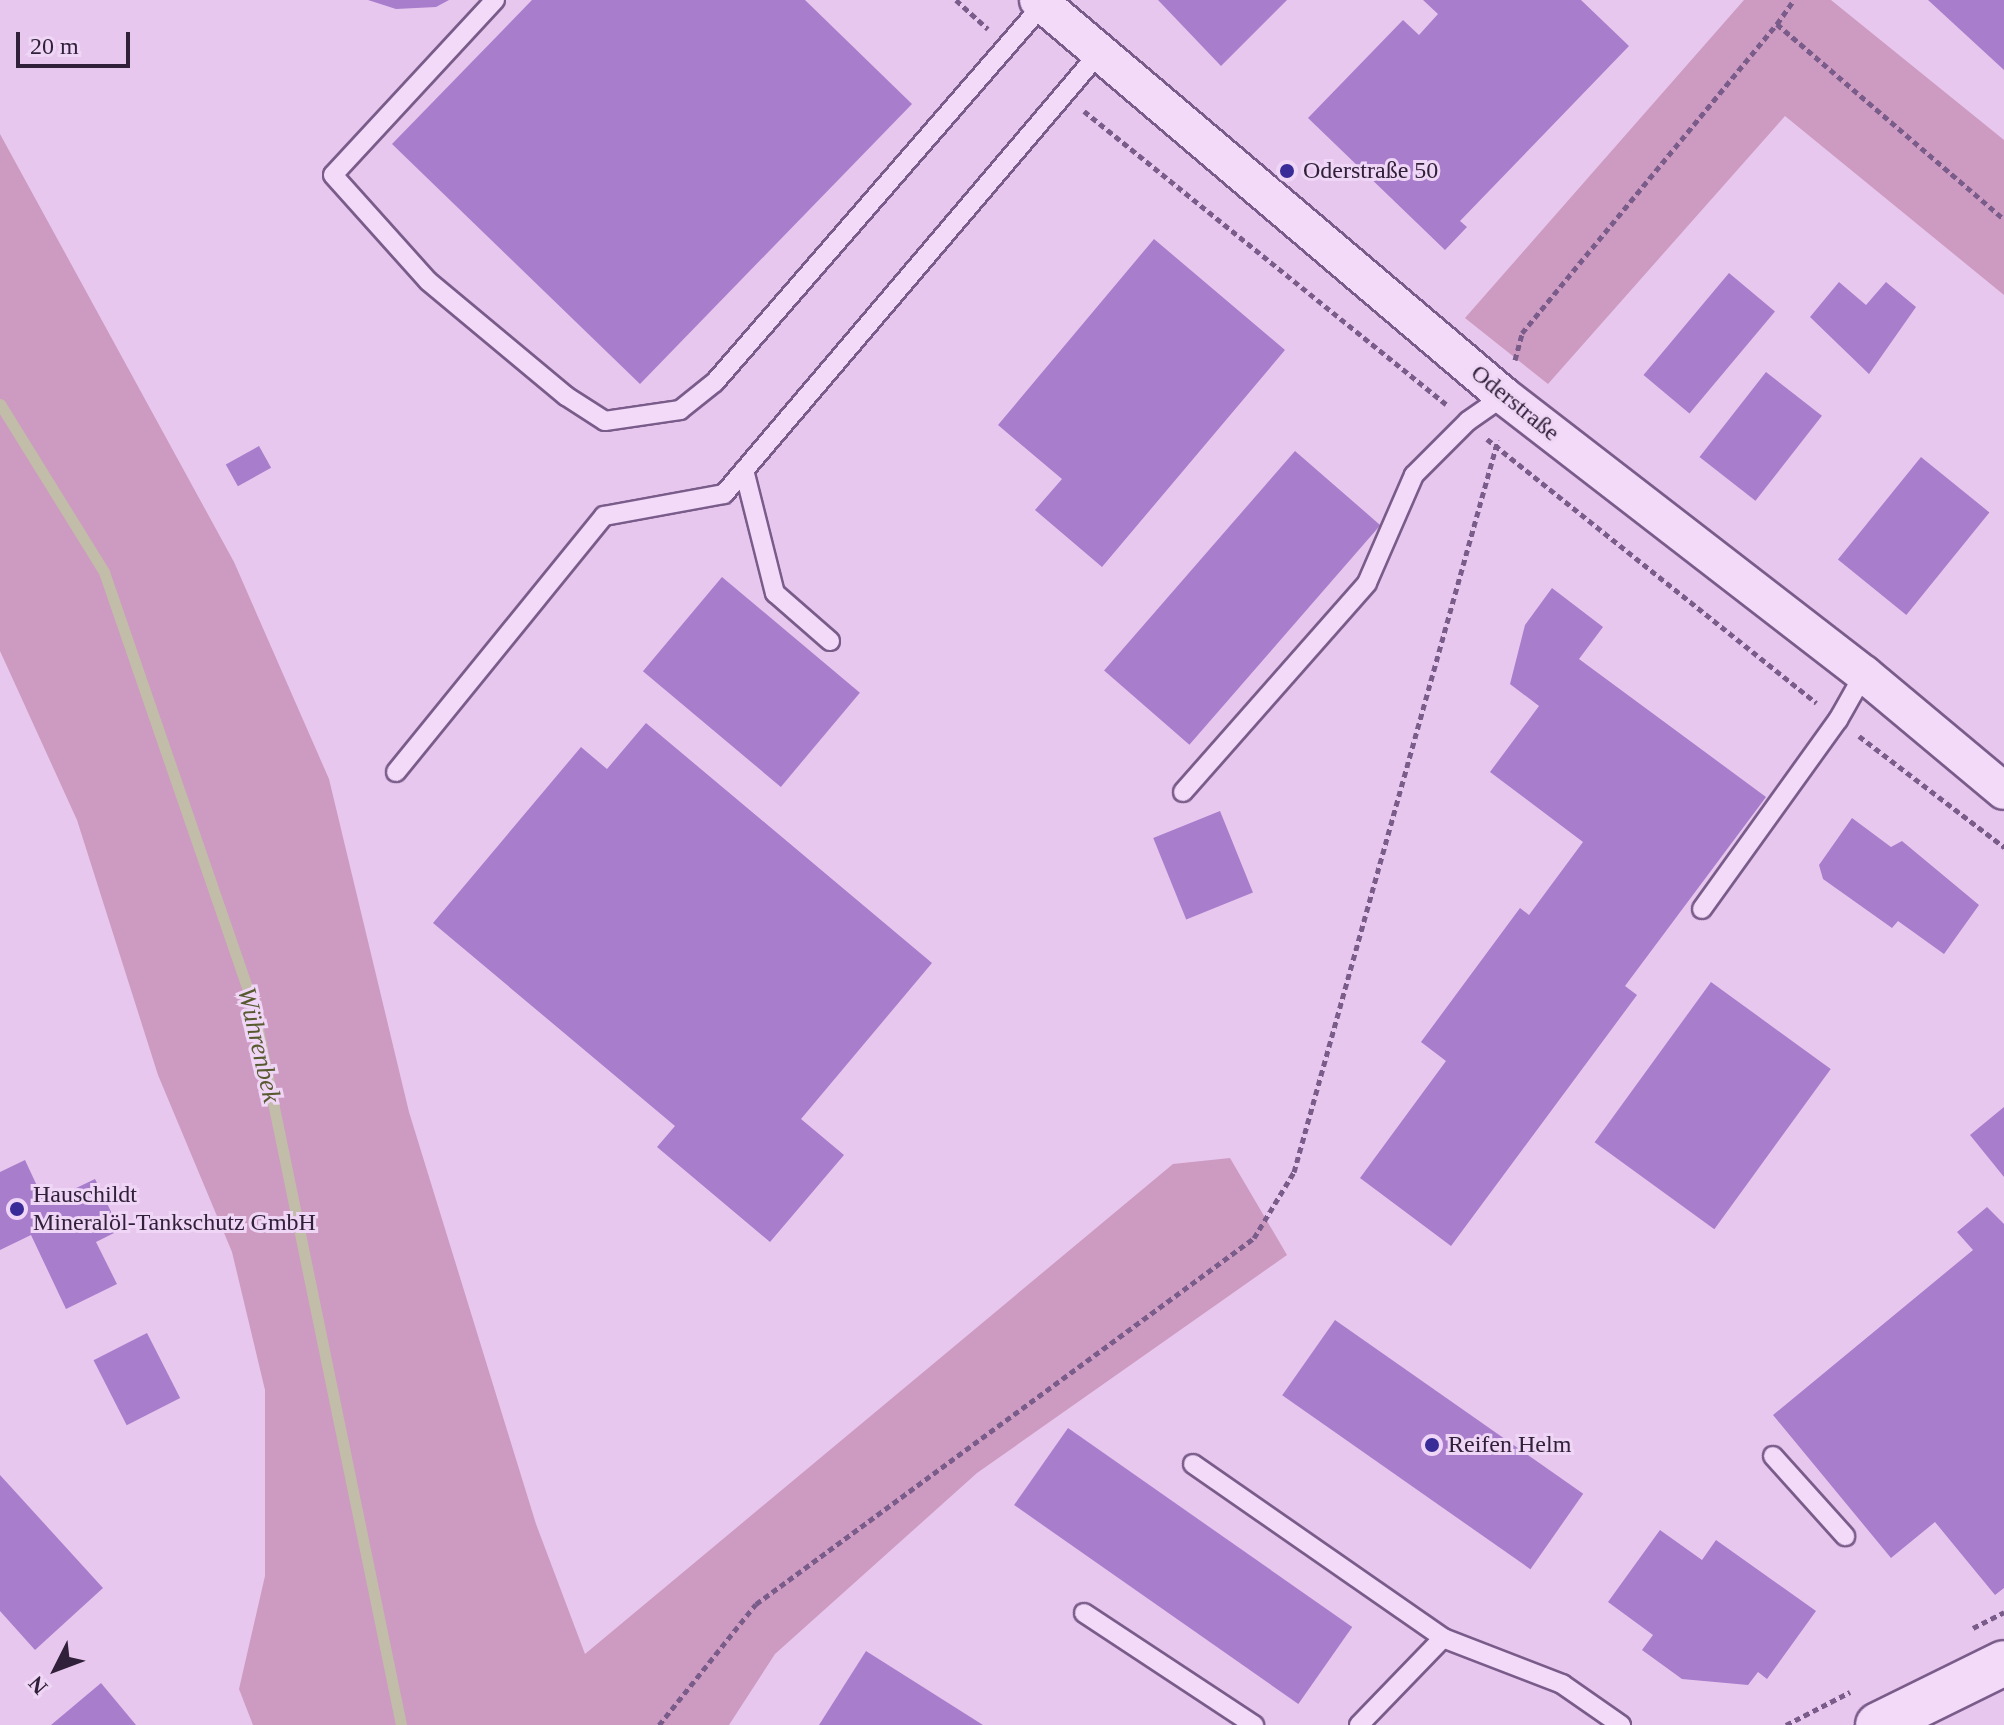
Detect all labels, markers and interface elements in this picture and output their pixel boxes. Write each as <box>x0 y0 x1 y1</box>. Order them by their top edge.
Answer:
scale bar <box>20 16 134 66</box>
text: 20 m <box>30 33 79 59</box>
place label: Oderstraße 50 <box>1303 157 1438 185</box>
marker: Oderstraße 50 <box>1278 162 1296 180</box>
street label: Oderstraße <box>1465 359 1565 447</box>
water label: Wührenbek <box>231 984 287 1106</box>
place label: Hauschildt Mineralöl-Tankschutz GmbH <box>33 1181 316 1237</box>
marker: Hauschildt Mineralöl-Tankschutz GmbH <box>8 1200 26 1218</box>
place label: Reifen Helm <box>1448 1431 1571 1459</box>
marker: Reifen Helm <box>1423 1436 1441 1454</box>
north arrow <box>16 1629 96 1709</box>
text: N <box>23 1671 52 1700</box>

